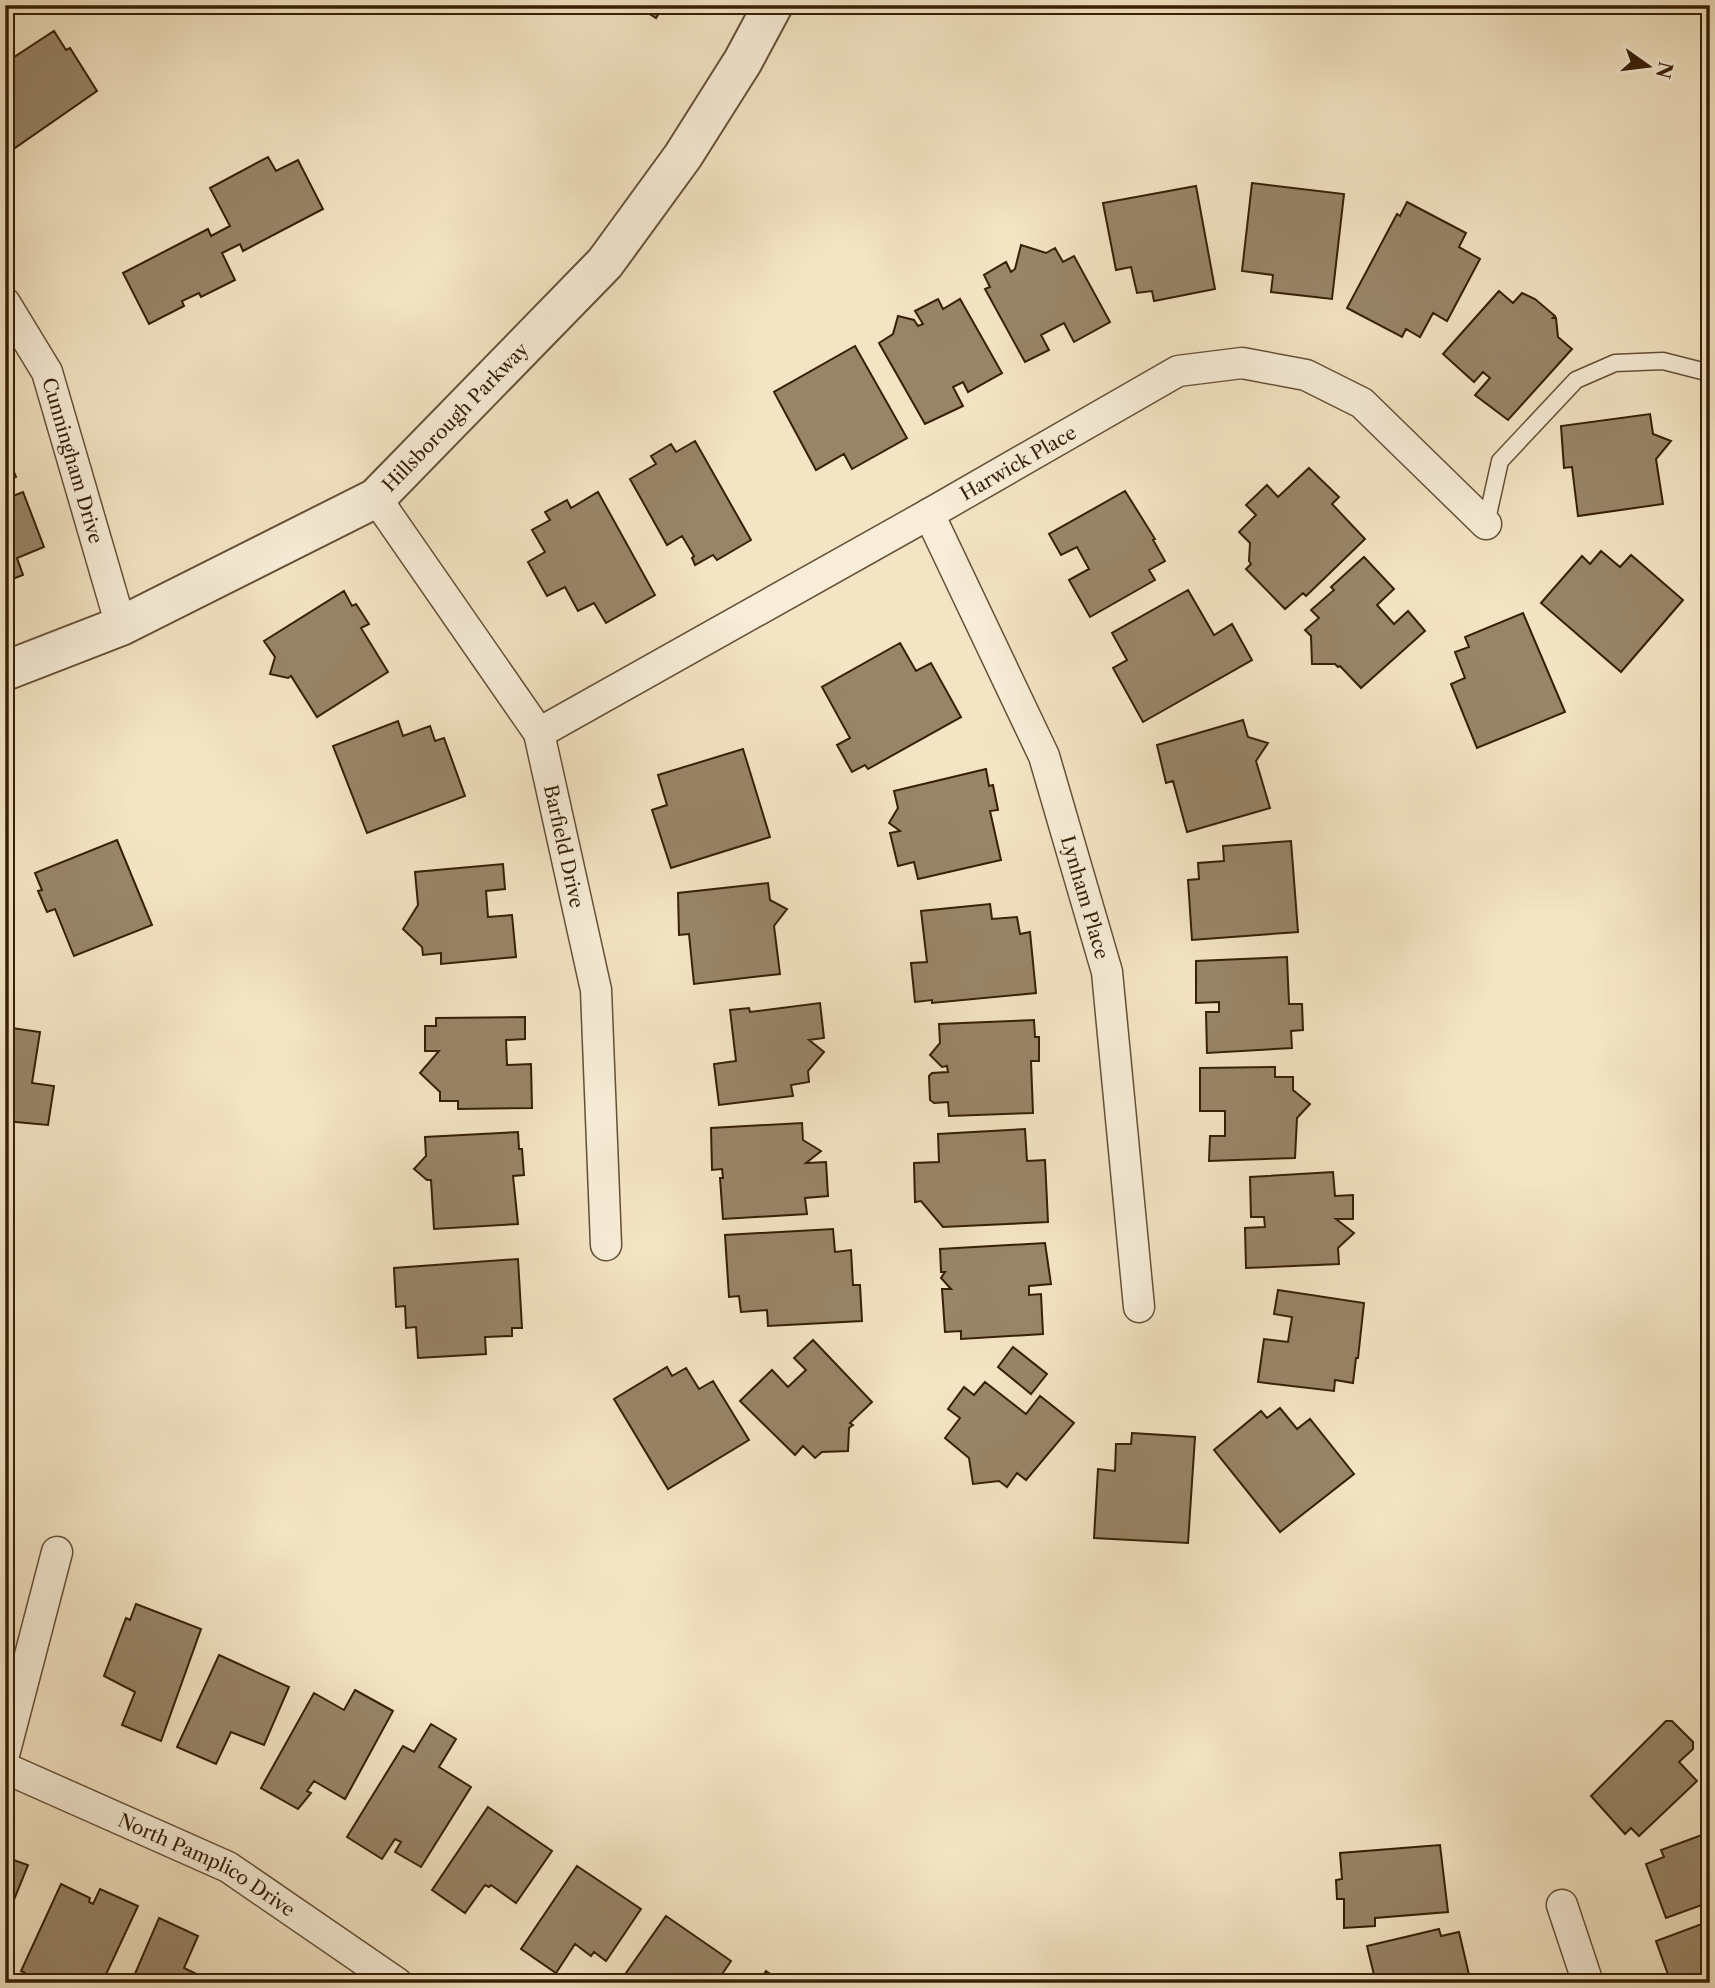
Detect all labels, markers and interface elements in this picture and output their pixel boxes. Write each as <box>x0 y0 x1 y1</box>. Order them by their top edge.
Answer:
north arrow <box>1614 32 1684 102</box>
text: N <box>1651 59 1677 81</box>
street label: Hillsborough Parkway <box>378 338 533 497</box>
street label: Cunningham Drive <box>37 375 107 546</box>
street label: Harwick Place <box>956 421 1081 506</box>
street label: Barfield Drive <box>539 783 588 910</box>
street label: Lynham Place <box>1056 833 1114 962</box>
street label: North Pamplico Drive <box>114 1809 299 1922</box>

